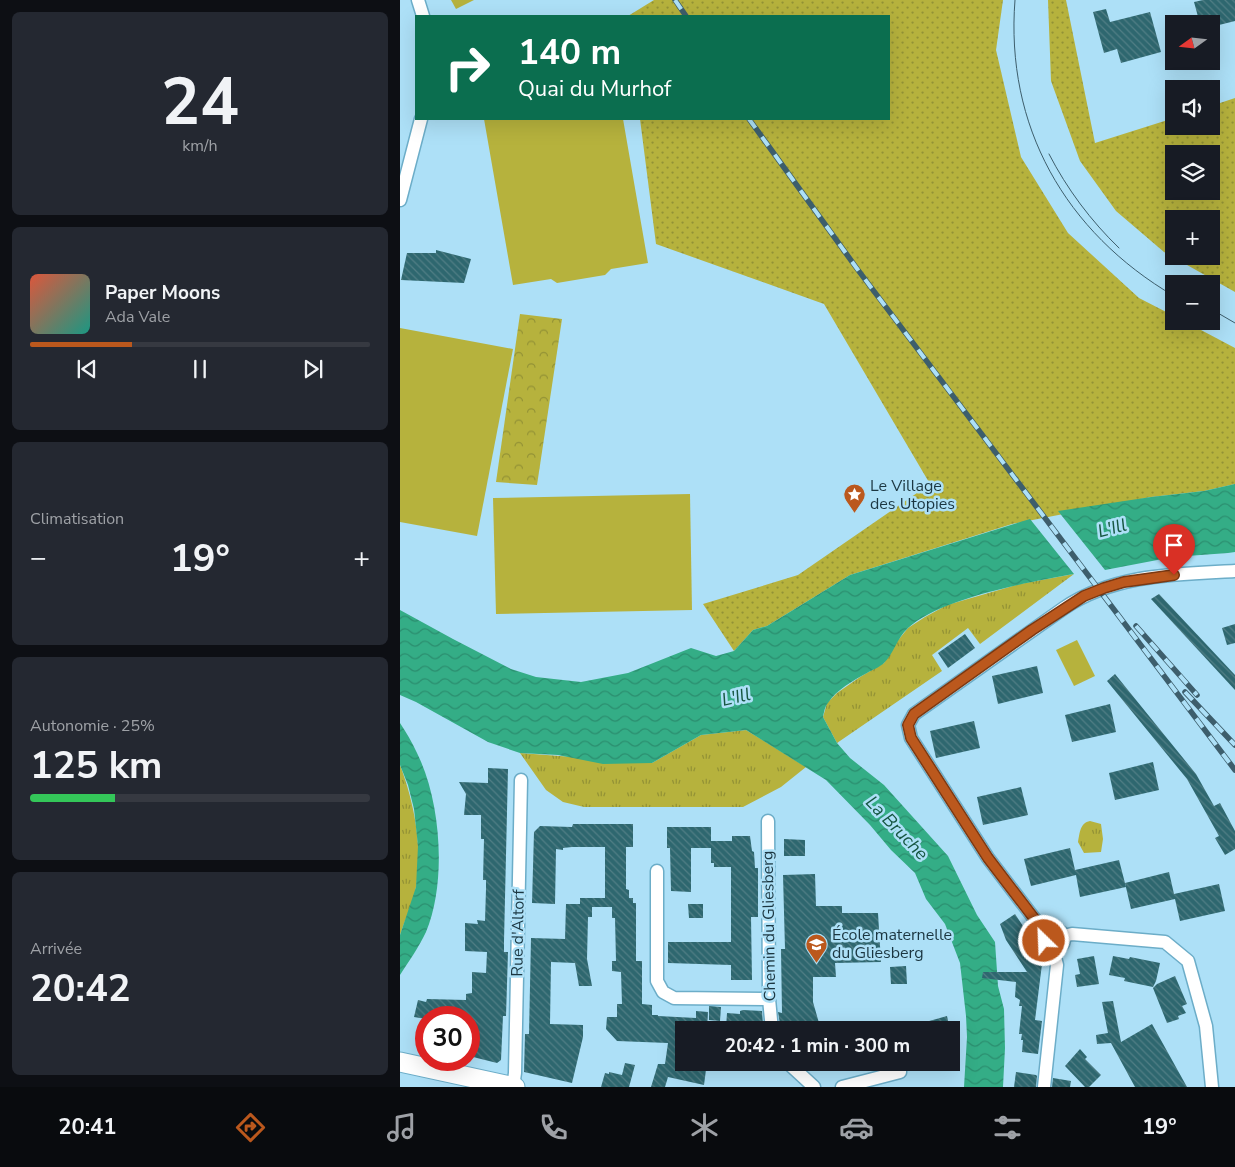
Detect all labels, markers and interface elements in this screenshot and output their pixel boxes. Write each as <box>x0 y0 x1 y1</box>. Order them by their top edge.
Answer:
north arrow <box>1165 15 1220 70</box>
map controls <box>1165 15 1220 330</box>
text: 140 m <box>518 29 621 76</box>
icon: right <box>435 35 500 100</box>
text: 24 <box>161 58 239 147</box>
text: Quai du Murhof <box>518 74 671 104</box>
button: sound <box>1165 80 1220 135</box>
text: km/h <box>182 135 218 157</box>
button: layers <box>1165 145 1220 200</box>
button: + <box>1165 210 1220 265</box>
button: − <box>1165 275 1220 330</box>
text: Paper Moons <box>105 280 220 306</box>
text: Ada Vale <box>105 306 170 328</box>
icon: previous <box>73 355 101 383</box>
icon: pause <box>186 355 214 383</box>
icon: next <box>299 355 327 383</box>
place label: Le Village des Utopies <box>870 475 955 515</box>
place icon: Le Village des Utopies <box>842 483 866 514</box>
text: Climatisation <box>30 508 124 530</box>
water label: L'Ill <box>1095 513 1129 543</box>
pin <box>1153 524 1195 575</box>
icon: arrive <box>1160 531 1188 559</box>
text: 19° <box>170 533 230 584</box>
text: − <box>30 539 47 577</box>
text: + <box>353 539 370 577</box>
water label: L'Ill <box>719 682 753 712</box>
text: Autonomie · 25% <box>30 715 155 737</box>
text: 125 km <box>30 740 162 791</box>
water label: La Bruche <box>860 791 934 866</box>
street label: Chemin du Gliesberg <box>757 851 781 1001</box>
street label: Rue d'Altorf <box>506 888 530 977</box>
position arrow <box>1017 914 1069 966</box>
place label: École maternelle du Gliesberg <box>832 924 952 964</box>
school or university icon: École maternelle du Gliesberg <box>804 932 828 963</box>
text: Arrivée <box>30 938 82 960</box>
text: 20:42 <box>30 963 131 1014</box>
speed limit sign: 30 <box>415 1006 480 1071</box>
text: 20:42 · 1 min · 300 m <box>725 1033 910 1059</box>
icon: directions <box>233 1110 268 1145</box>
icon: music <box>384 1110 419 1145</box>
icon: phone <box>536 1110 571 1145</box>
icon: climate <box>687 1110 722 1145</box>
icon: car <box>839 1110 874 1145</box>
icon: filters <box>990 1110 1025 1145</box>
text: 20:41 <box>58 1112 117 1142</box>
text: 19° <box>1142 1112 1177 1142</box>

